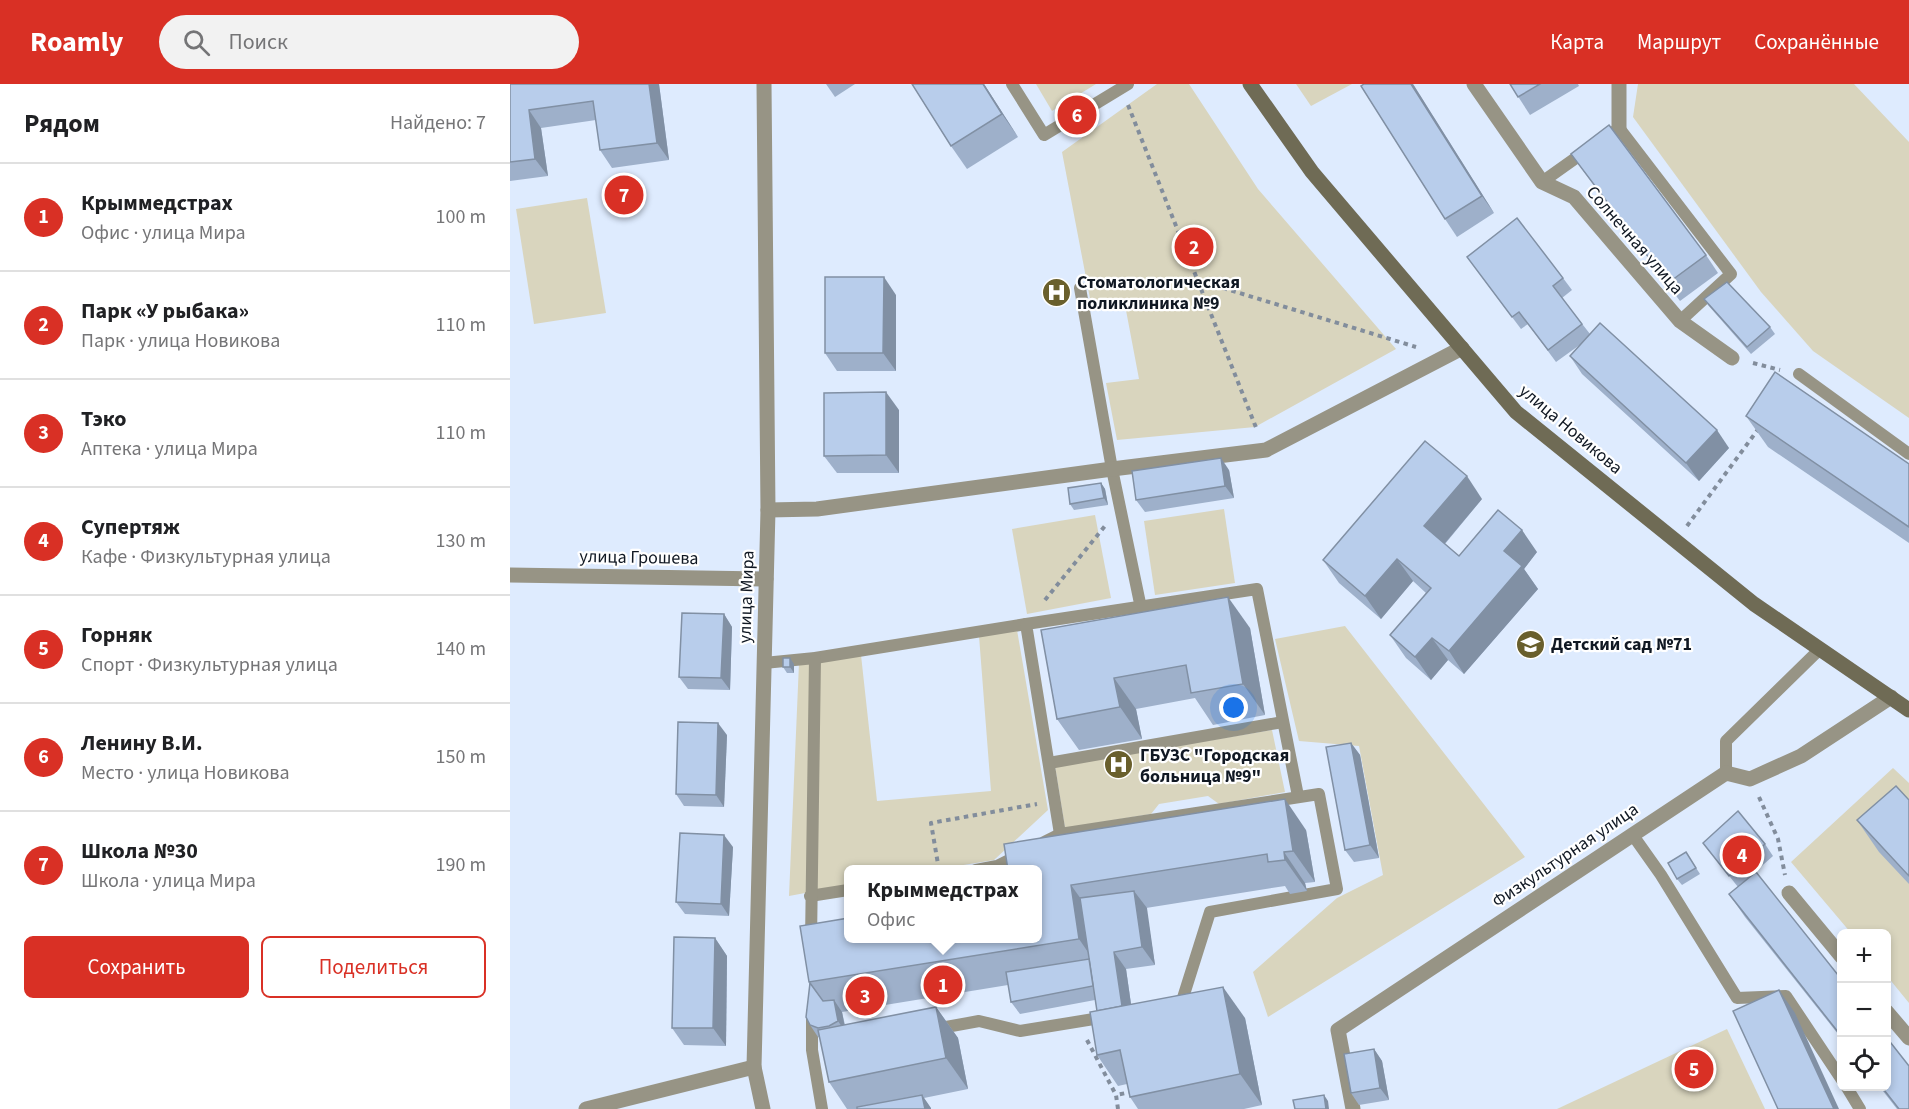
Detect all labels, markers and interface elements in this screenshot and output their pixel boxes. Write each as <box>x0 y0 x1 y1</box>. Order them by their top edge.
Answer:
search box <box>159 15 579 69</box>
text: Roamly <box>30 22 123 62</box>
icon: search <box>180 26 213 59</box>
text: Поиск <box>228 26 288 58</box>
text: Карта <box>1550 27 1604 57</box>
text: Маршрут <box>1637 27 1721 57</box>
text: Сохранённые <box>1754 27 1879 57</box>
pin: 6 <box>1058 93 1096 138</box>
text: Рядом <box>24 105 100 142</box>
text: Найдено: 7 <box>390 109 486 137</box>
pin: 7 <box>604 172 644 218</box>
street label: Солнечная улица <box>1580 180 1689 300</box>
text: Крыммедстрах <box>81 187 233 219</box>
text: 1 <box>38 203 49 231</box>
text: 100 m <box>436 203 486 231</box>
text: Офис · улица Мира <box>81 219 246 247</box>
pin: 2 <box>1174 224 1214 270</box>
place label: Стоматологическая поликлиника №9 <box>1077 270 1240 316</box>
hospital icon: Стоматологическая поликлиника №9 <box>1040 276 1072 308</box>
text: Парк «У рыбака» <box>81 295 249 327</box>
text: 2 <box>38 311 49 339</box>
text: 110 m <box>436 311 486 339</box>
text: Парк · улица Новикова <box>81 327 280 355</box>
street label: улица Новикова <box>1514 379 1628 480</box>
text: Тэко <box>81 403 126 435</box>
text: 3 <box>38 419 49 447</box>
text: 110 m <box>436 419 486 447</box>
text: Аптека · улица Мира <box>81 435 258 463</box>
text: Супертяж <box>81 511 180 543</box>
text: 4 <box>38 527 49 555</box>
text: 130 m <box>436 527 486 555</box>
text: Кафе · Физкультурная улица <box>81 543 331 571</box>
street label: улица Грошева <box>579 544 699 571</box>
street label: улица Мира <box>732 550 761 644</box>
text: Горняк <box>81 619 152 651</box>
school or university icon: Детский сад №71 <box>1514 628 1546 660</box>
place label: Детский сад №71 <box>1551 632 1692 657</box>
text: 5 <box>38 635 49 663</box>
text: 140 m <box>436 635 486 663</box>
text: Спорт · Физкультурная улица <box>81 651 338 679</box>
your location <box>1219 693 1248 722</box>
text: Ленину В.И. <box>81 727 203 759</box>
text: 6 <box>38 743 49 771</box>
text: 150 m <box>436 743 486 771</box>
place label: ГБУЗС "Городская больница №9" <box>1140 743 1289 789</box>
hospital icon: ГБУЗС "Городская больница №9" <box>1103 749 1135 781</box>
text: Место · улица Новикова <box>81 759 290 787</box>
street label: Физкультурная улица <box>1487 797 1643 914</box>
pin: 4 <box>1722 832 1762 878</box>
text: Школа №30 <box>81 835 198 867</box>
text: 7 <box>38 851 49 879</box>
text: 190 m <box>436 851 486 879</box>
popup <box>844 865 1042 943</box>
text: Школа · улица Мира <box>81 867 256 895</box>
text: Крыммедстрах <box>867 874 1019 906</box>
text: Офис <box>867 906 915 934</box>
map controls <box>1837 929 1891 1091</box>
button: + <box>1837 929 1891 983</box>
button: Сохранить <box>24 936 249 998</box>
button: Поделиться <box>261 936 486 998</box>
pin: 1 <box>924 962 962 1008</box>
pin: 3 <box>846 974 884 1018</box>
button: − <box>1837 983 1891 1037</box>
button: locate <box>1837 1037 1891 1091</box>
pin: 5 <box>1674 1046 1714 1092</box>

